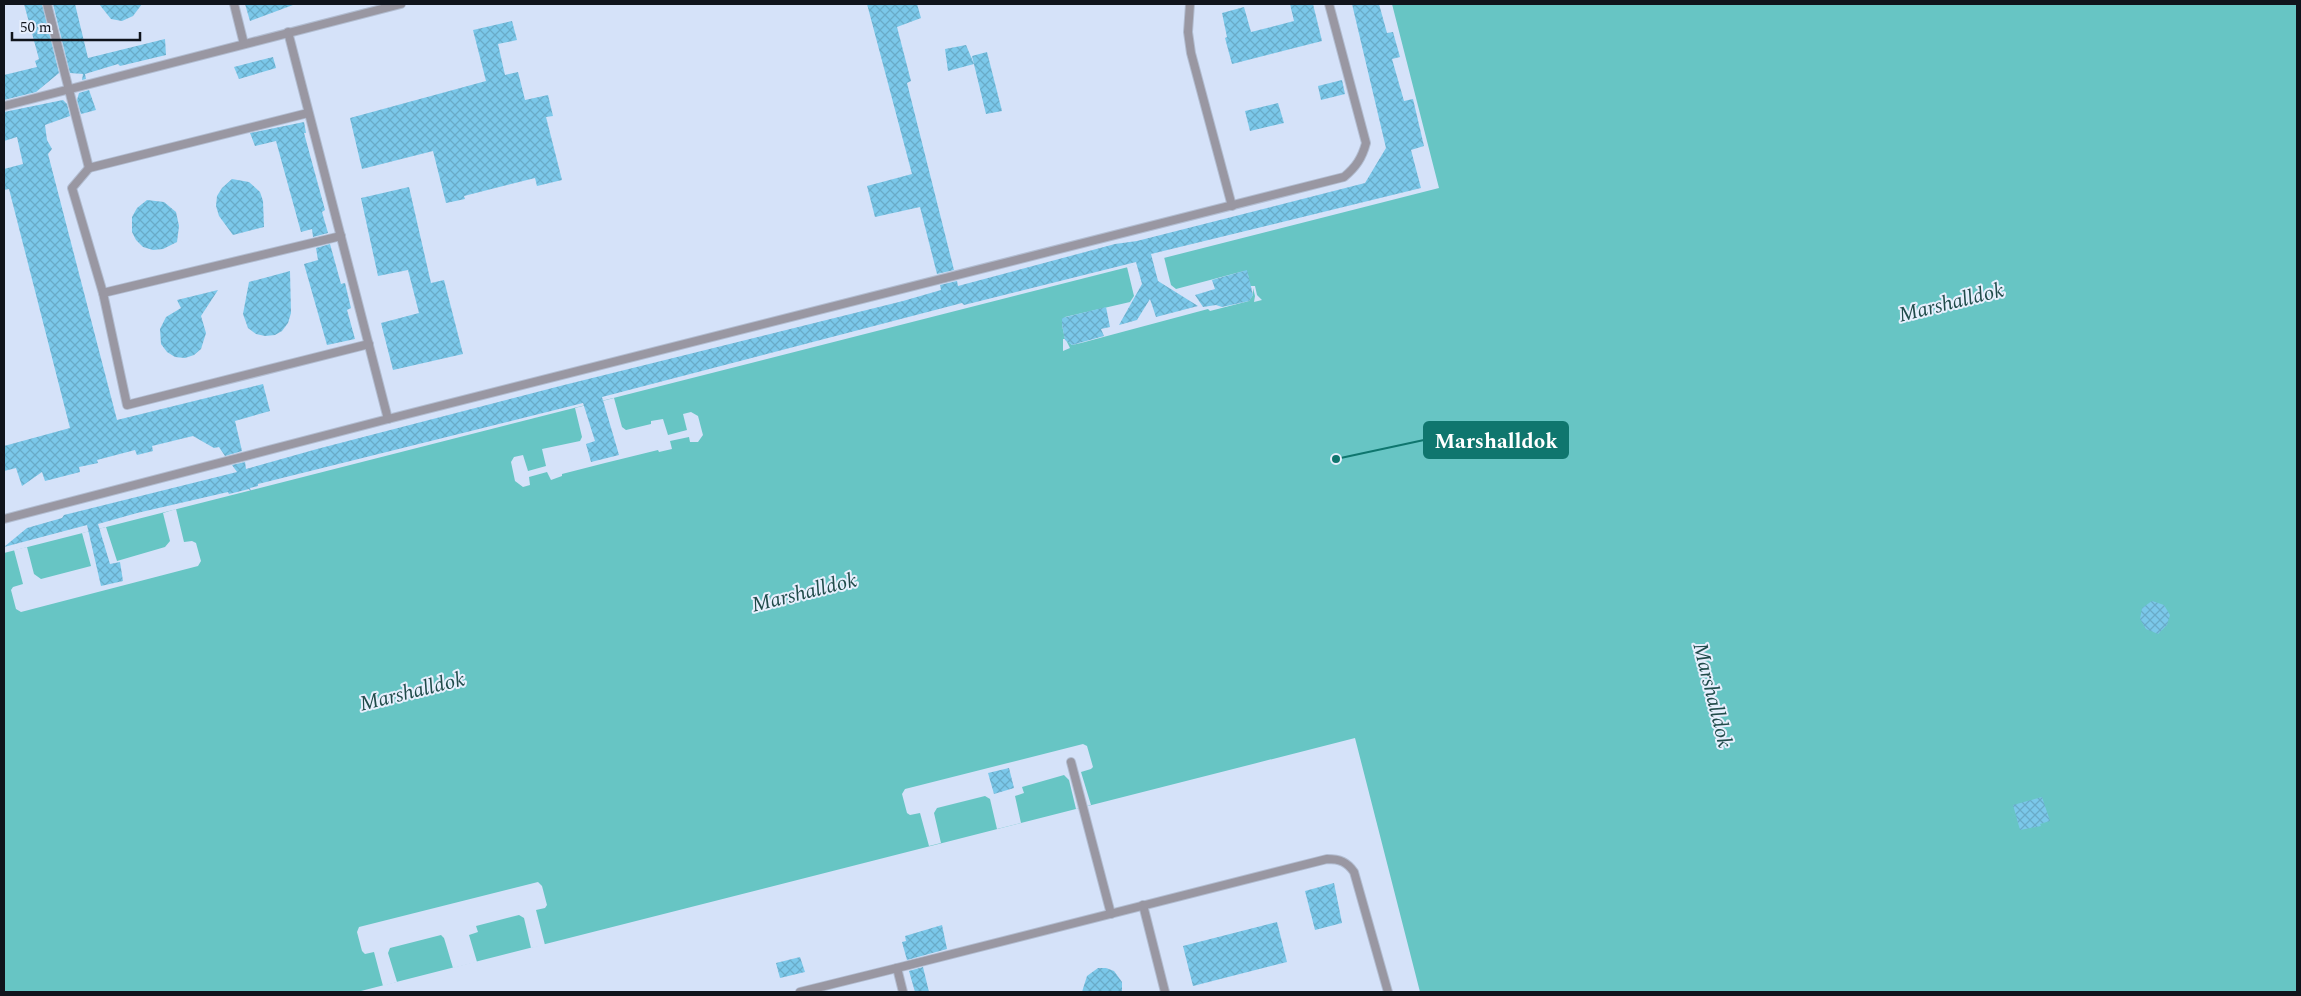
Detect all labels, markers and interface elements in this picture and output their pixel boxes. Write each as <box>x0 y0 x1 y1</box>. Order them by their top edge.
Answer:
scale bar <box>12 10 140 42</box>
text: 50 m <box>20 16 52 39</box>
water label: Marshalldok <box>1895 274 2008 332</box>
callout: Marshalldok <box>1424 422 1568 458</box>
text: Marshalldok <box>1434 426 1558 458</box>
water label: Marshalldok <box>748 564 861 622</box>
water label: Marshalldok <box>1683 639 1741 752</box>
water label: Marshalldok <box>356 663 469 721</box>

